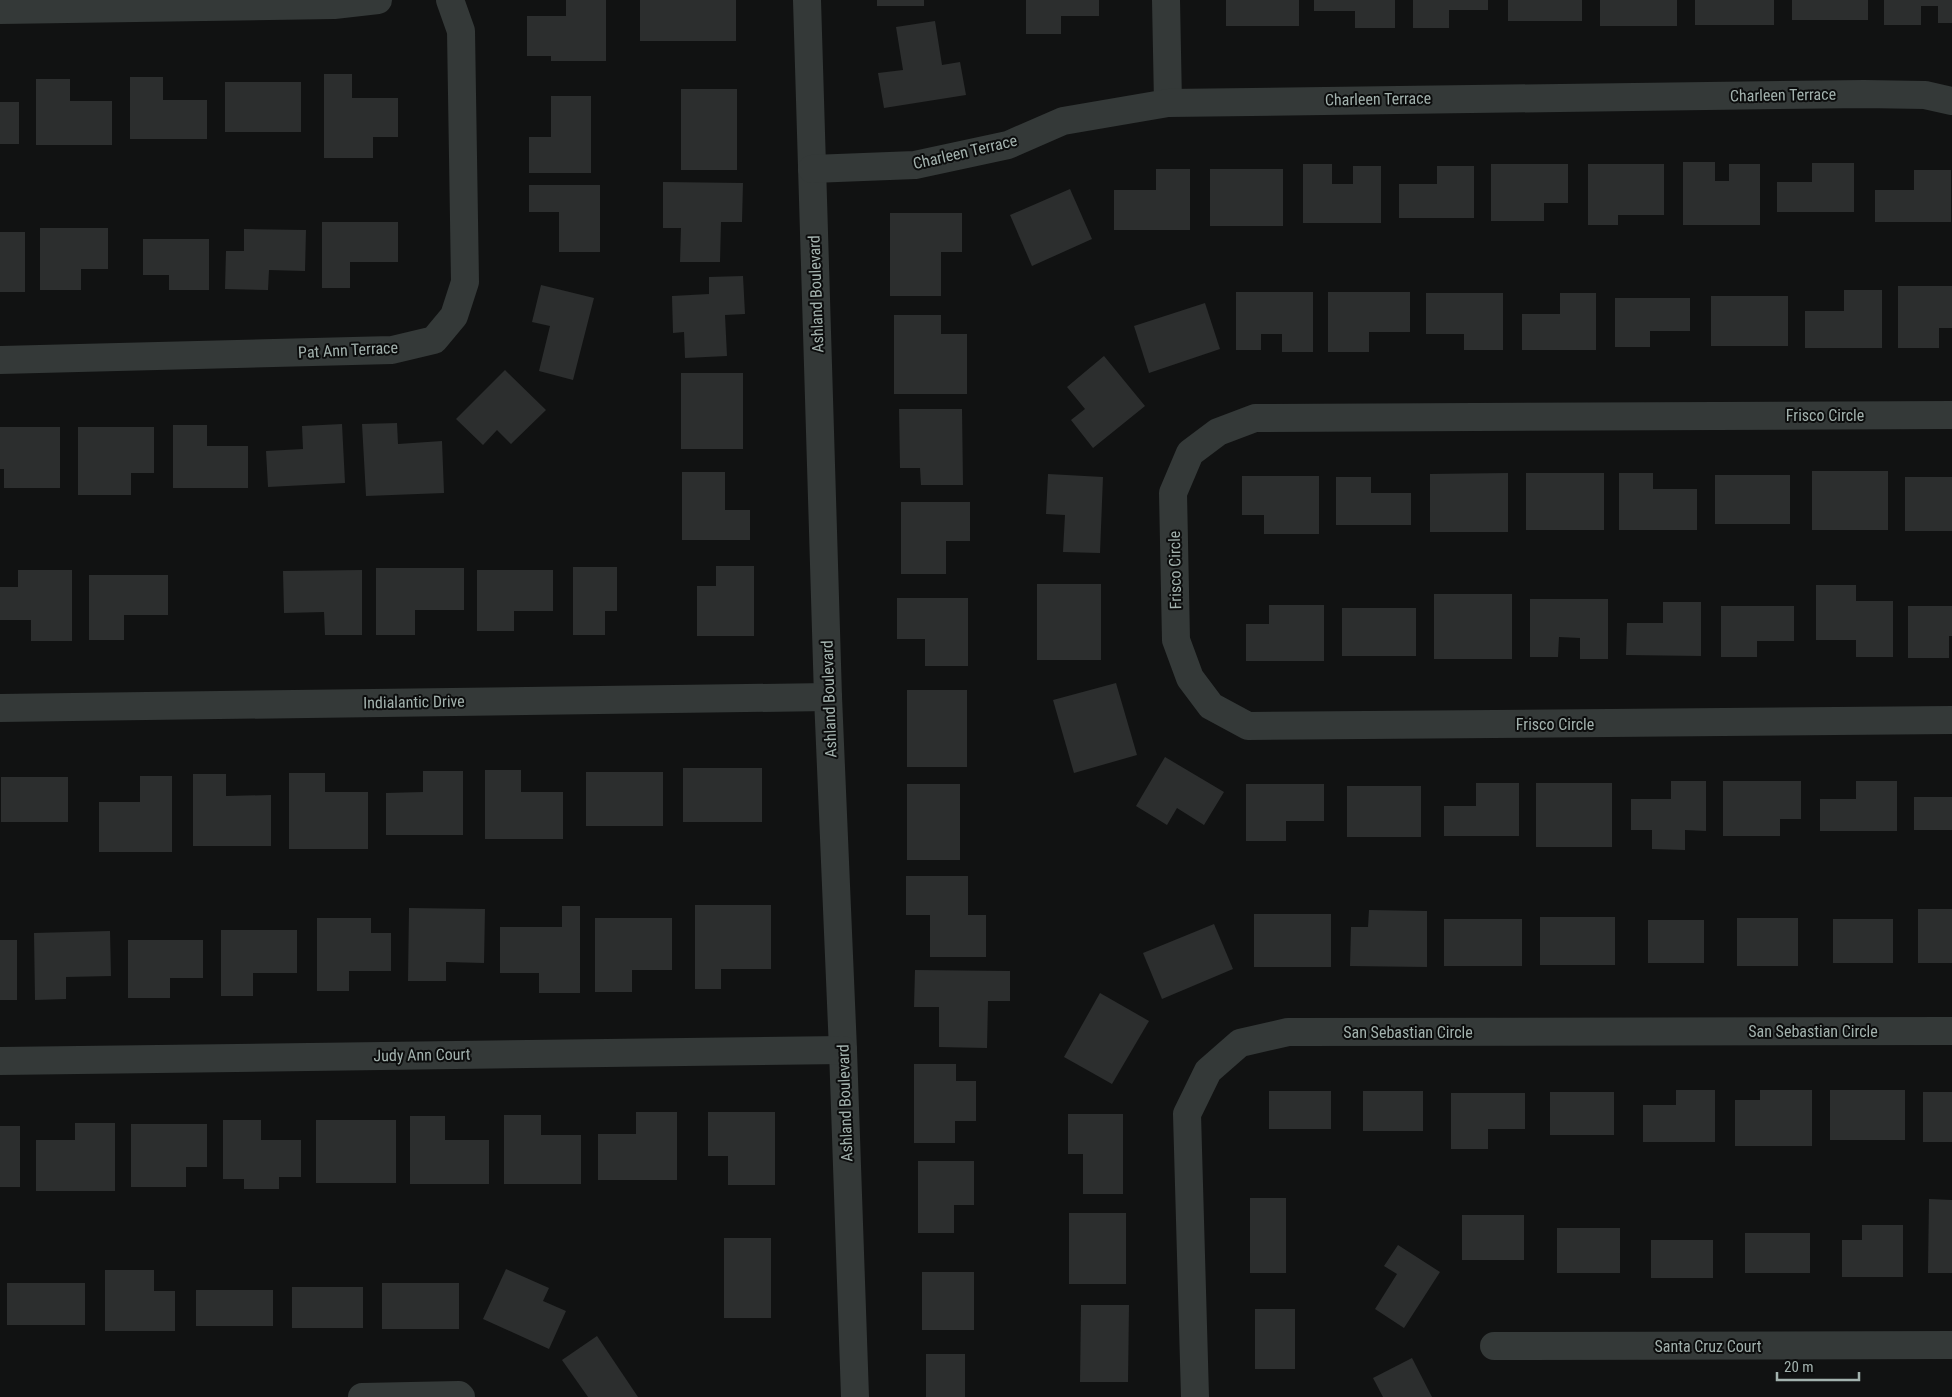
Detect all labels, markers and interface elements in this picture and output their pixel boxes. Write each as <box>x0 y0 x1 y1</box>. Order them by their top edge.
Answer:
street label: Charleen Terrace <box>1730 85 1836 105</box>
street label: Charleen Terrace <box>1325 89 1431 109</box>
street label: Charleen Terrace <box>911 131 1019 173</box>
street label: Ashland Boulevard <box>804 235 828 353</box>
street label: Pat Ann Terrace <box>298 338 398 362</box>
street label: Frisco Circle <box>1786 406 1864 425</box>
street label: Frisco Circle <box>1165 531 1185 609</box>
street label: Ashland Boulevard <box>817 640 841 758</box>
street label: Indialantic Drive <box>363 692 465 712</box>
street label: Frisco Circle <box>1516 715 1594 734</box>
street label: San Sebastian Circle <box>1748 1022 1878 1041</box>
street label: San Sebastian Circle <box>1343 1023 1473 1042</box>
street label: Ashland Boulevard <box>833 1044 857 1162</box>
street label: Judy Ann Court <box>373 1045 471 1065</box>
street label: Santa Cruz Court <box>1655 1337 1762 1356</box>
scale bar <box>1777 1350 1860 1382</box>
text: 20 m <box>1784 1358 1814 1376</box>

